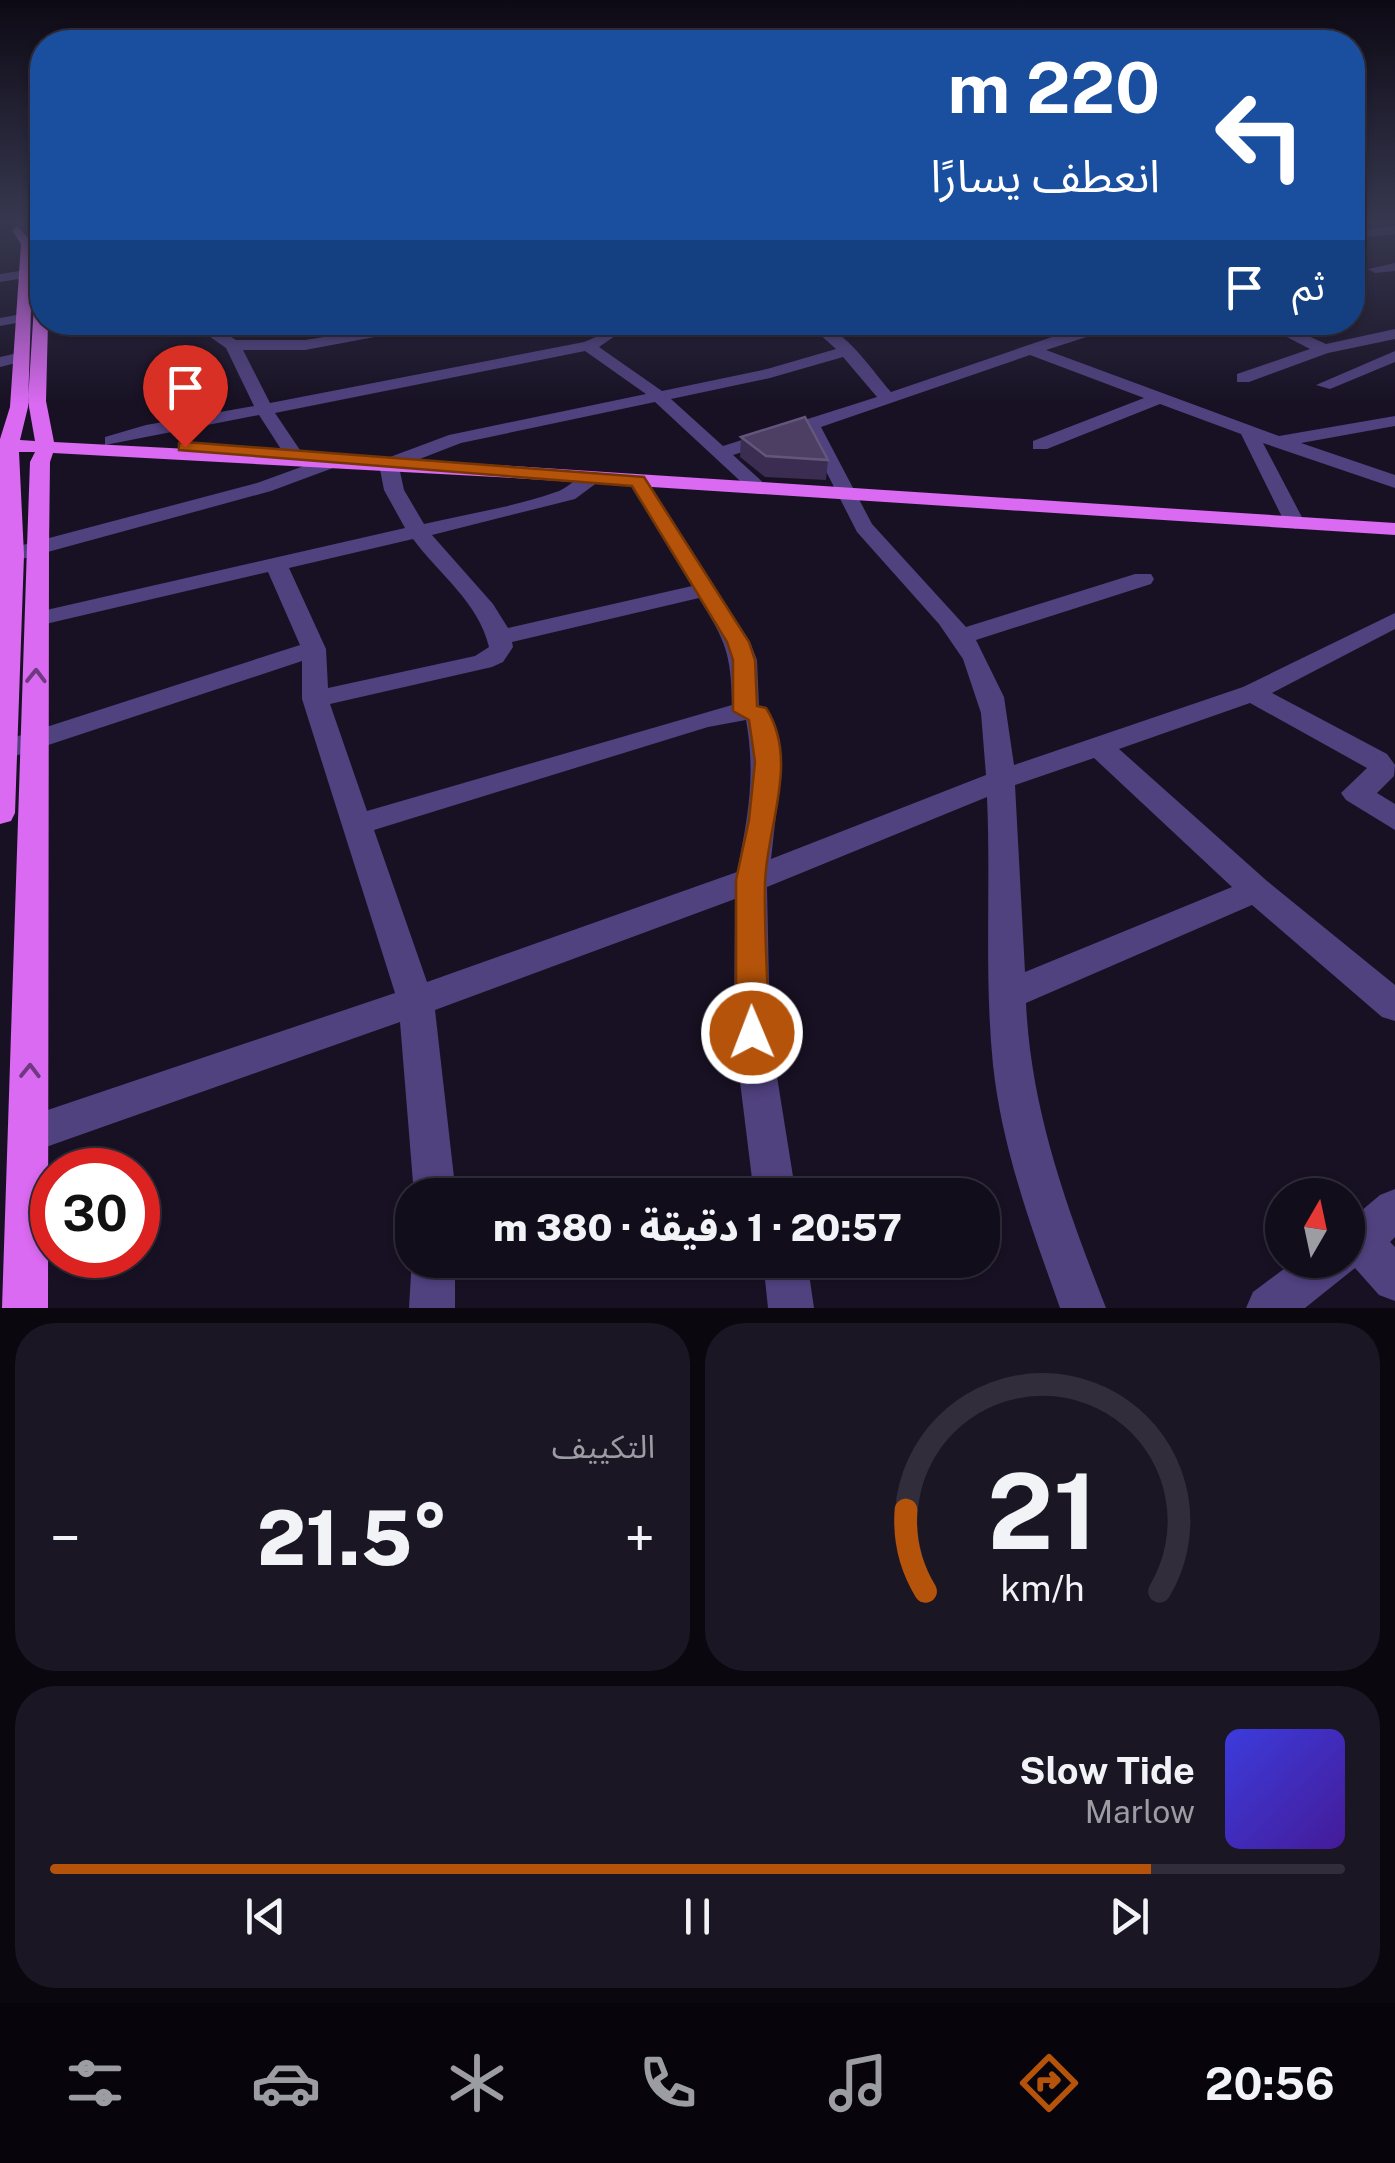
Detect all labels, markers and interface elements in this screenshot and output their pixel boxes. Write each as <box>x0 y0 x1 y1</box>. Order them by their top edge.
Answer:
text: 220 m <box>948 46 1160 129</box>
icon: left <box>1195 70 1325 200</box>
text: انعطف يسارًا <box>931 149 1160 202</box>
icon: arrive <box>1217 260 1272 315</box>
text: ثم <box>1292 264 1325 309</box>
pin <box>143 345 228 448</box>
icon: arrive <box>158 360 213 415</box>
one-way arrow <box>25 667 46 683</box>
position arrow <box>700 981 804 1085</box>
one-way arrow <box>19 1062 41 1078</box>
speed limit sign: 30 <box>30 1148 160 1278</box>
north arrow <box>1265 1178 1365 1278</box>
map controls <box>1265 1178 1365 1278</box>
text: 20:57 · 1 دقيقة · 380 m <box>493 1205 902 1250</box>
text: التكييف <box>552 1428 655 1465</box>
text: 21 <box>987 1450 1098 1572</box>
text: 21.5° <box>257 1494 448 1582</box>
text: − <box>50 1506 81 1570</box>
text: + <box>625 1506 655 1570</box>
text: km/h <box>1000 1567 1085 1609</box>
text: Slow Tide <box>1019 1748 1195 1793</box>
text: Marlow <box>1085 1793 1195 1830</box>
icon: previous <box>238 1889 293 1944</box>
icon: pause <box>670 1889 725 1944</box>
icon: next <box>1102 1889 1157 1944</box>
icon: filters <box>60 2048 130 2118</box>
icon: car <box>251 2048 321 2118</box>
icon: climate <box>442 2048 512 2118</box>
icon: phone <box>633 2048 703 2118</box>
icon: music <box>823 2048 893 2118</box>
icon: directions <box>1014 2048 1084 2118</box>
text: 20:56 <box>1205 2057 1335 2110</box>

